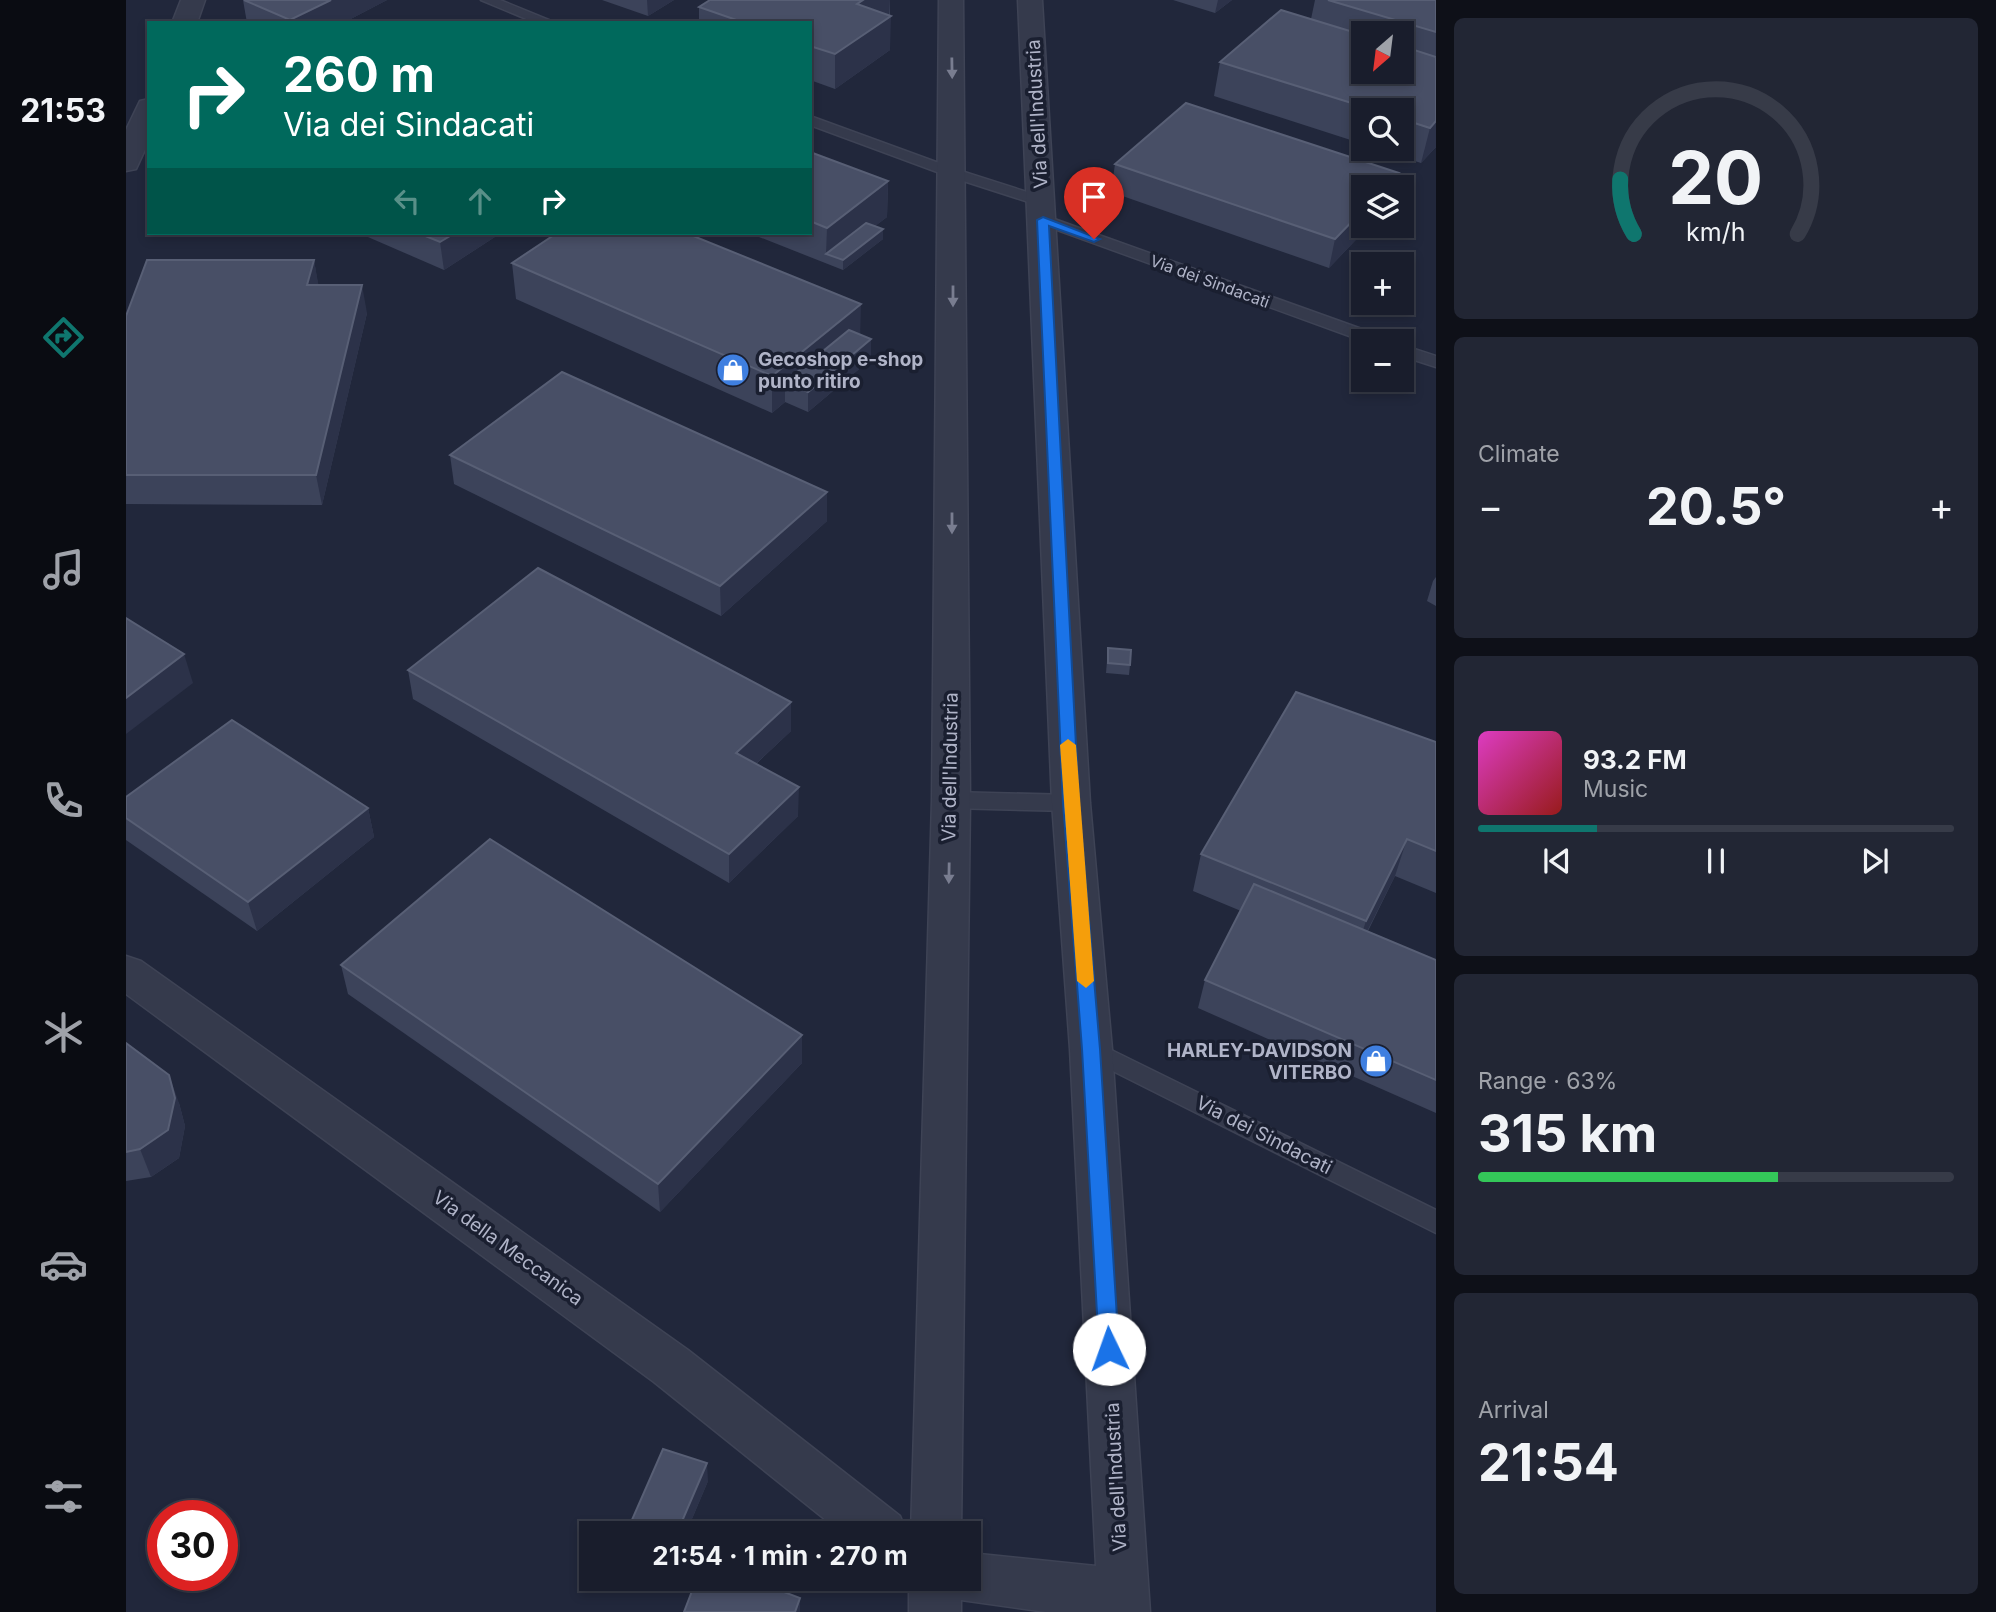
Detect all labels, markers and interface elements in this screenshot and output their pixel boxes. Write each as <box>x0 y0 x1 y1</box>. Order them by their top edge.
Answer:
north arrow <box>1351 21 1414 84</box>
map controls <box>1351 21 1414 392</box>
street label: Via dell'Industria <box>1022 39 1052 189</box>
text: 260 m <box>283 45 435 104</box>
icon: right <box>168 49 259 140</box>
one-way arrow <box>946 57 958 79</box>
text: 21:53 <box>20 91 106 130</box>
button: search <box>1351 98 1414 161</box>
text: Via dei Sindacati <box>283 105 534 144</box>
text: 20 <box>1669 134 1763 223</box>
pin <box>1064 167 1124 239</box>
button: layers <box>1351 175 1414 238</box>
icon: arrive <box>1075 178 1113 216</box>
icon: left <box>388 182 426 220</box>
icon: ahead <box>461 182 499 220</box>
icon: right <box>534 182 572 220</box>
text: km/h <box>1686 217 1746 247</box>
street label: Via dei Sindacati <box>1148 250 1272 312</box>
button: + <box>1351 252 1414 315</box>
one-way arrow <box>947 285 959 307</box>
icon: directions <box>39 313 88 362</box>
button: − <box>1351 329 1414 392</box>
place label: Gecoshop e-shop punto ritiro <box>758 348 923 393</box>
shop icon: Gecoshop e-shop punto ritiro <box>714 351 752 389</box>
text: Climate <box>1478 440 1560 468</box>
text: 20.5° <box>1646 475 1786 538</box>
text: − <box>1478 483 1503 529</box>
text: + <box>1929 483 1954 529</box>
one-way arrow <box>946 512 958 534</box>
icon: music <box>39 545 88 594</box>
street label: Via dell'Industria <box>937 692 963 842</box>
text: 93.2 FM <box>1583 744 1687 775</box>
text: Music <box>1583 775 1648 803</box>
icon: phone <box>39 776 88 825</box>
icon: previous <box>1538 842 1576 880</box>
icon: pause <box>1697 842 1735 880</box>
icon: next <box>1856 842 1894 880</box>
one-way arrow <box>943 862 955 884</box>
icon: climate <box>39 1008 88 1057</box>
place label: HARLEY-DAVIDSON VITERBO <box>1167 1039 1352 1084</box>
shop icon: HARLEY-DAVIDSON VITERBO <box>1357 1042 1395 1080</box>
text: Range · 63% <box>1478 1067 1617 1095</box>
street label: Via dei Sindacati <box>1192 1091 1336 1179</box>
text: 315 km <box>1478 1102 1657 1165</box>
street label: Via della Meccanica <box>428 1186 588 1310</box>
icon: car <box>39 1240 88 1289</box>
position arrow <box>1072 1312 1146 1386</box>
text: Arrival <box>1478 1396 1549 1424</box>
street label: Via dell'Industria <box>1101 1402 1131 1552</box>
text: 21:54 <box>1478 1431 1619 1494</box>
icon: filters <box>39 1472 88 1521</box>
speed limit sign: 30 <box>147 1500 238 1591</box>
text: 21:54 · 1 min · 270 m <box>652 1540 908 1571</box>

